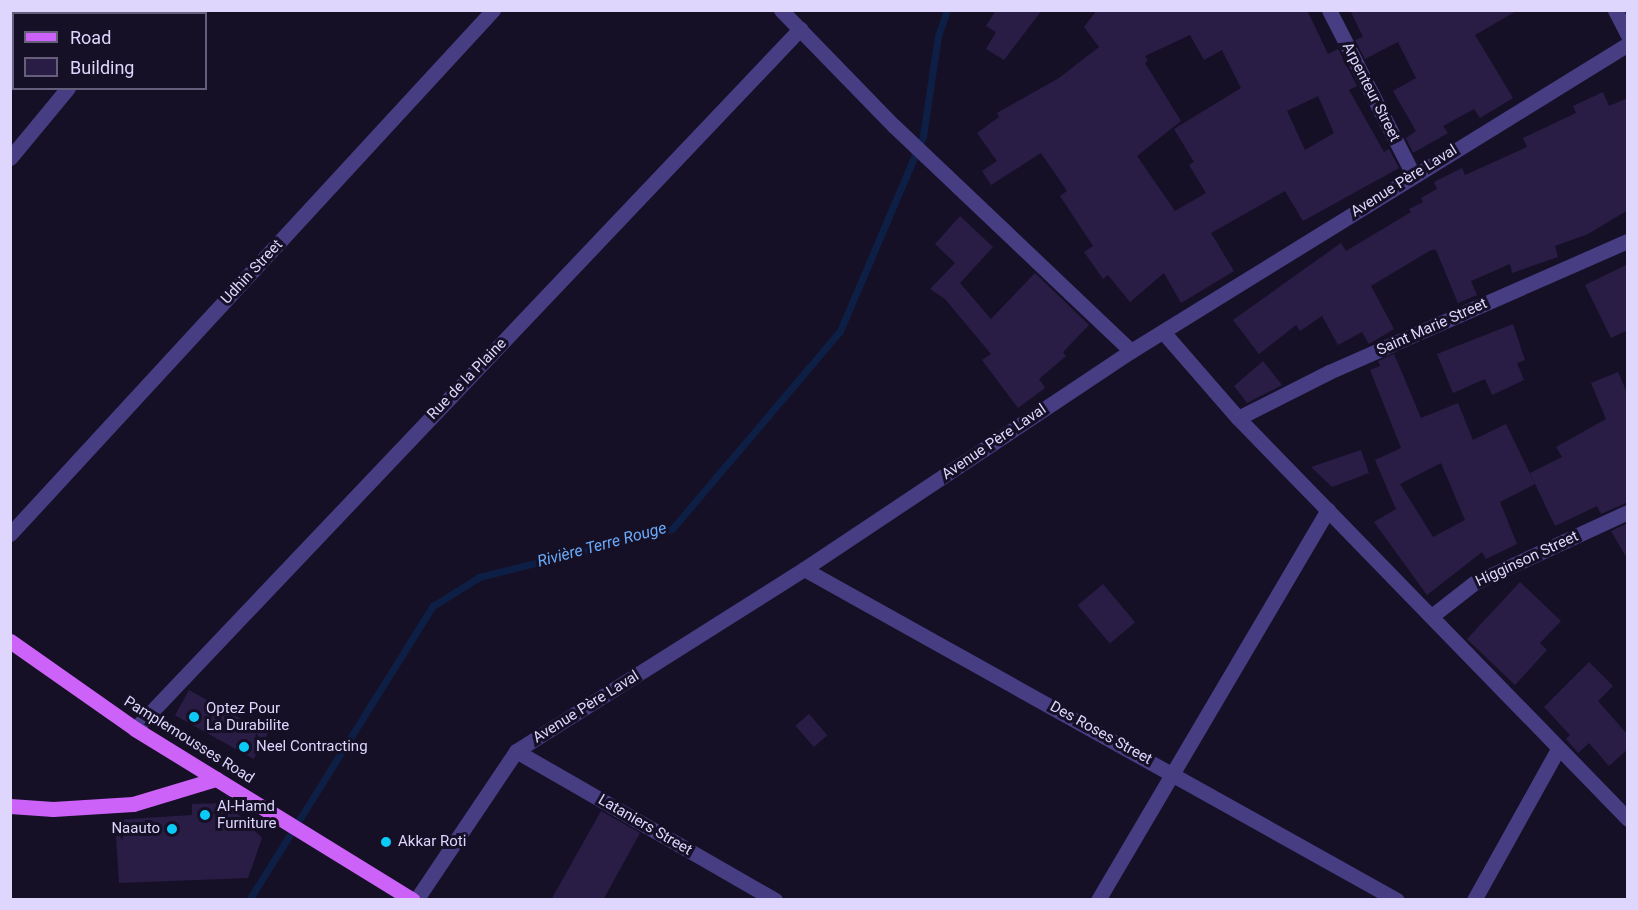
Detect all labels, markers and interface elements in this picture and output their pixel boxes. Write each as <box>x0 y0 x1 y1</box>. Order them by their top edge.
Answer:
legend <box>12 12 207 90</box>
text: Road <box>70 27 111 48</box>
street label: Arpenteur Street <box>1338 39 1404 145</box>
text: Building <box>70 57 134 78</box>
street label: Avenue Père Laval <box>1348 141 1460 221</box>
street label: Udhin Street <box>218 236 286 308</box>
street label: Saint Marie Street <box>1374 295 1490 359</box>
street label: Rue de la Plaine <box>424 335 510 423</box>
street label: Avenue Père Laval <box>938 400 1050 484</box>
water label: Rivière Terre Rouge <box>535 518 669 572</box>
street label: Higginson Street <box>1473 527 1581 591</box>
street label: Avenue Père Laval <box>530 667 642 747</box>
street label: Pamplemousses Road <box>121 693 257 787</box>
street label: Des Roses Street <box>1047 698 1155 768</box>
place label: Optez Pour La Durabilite <box>206 699 289 734</box>
marker: Optez Pour La Durabilite <box>187 710 201 724</box>
place label: Neel Contracting <box>256 738 368 756</box>
marker: Neel Contracting <box>237 740 251 754</box>
street label: Lataniers Street <box>595 791 695 859</box>
place label: Al-Hamd Furniture <box>217 797 276 832</box>
marker: Al-Hamd Furniture <box>198 808 212 822</box>
place label: Naauto <box>111 820 160 838</box>
marker: Naauto <box>165 822 179 836</box>
place label: Akkar Roti <box>398 833 466 851</box>
marker: Akkar Roti <box>379 835 393 849</box>

